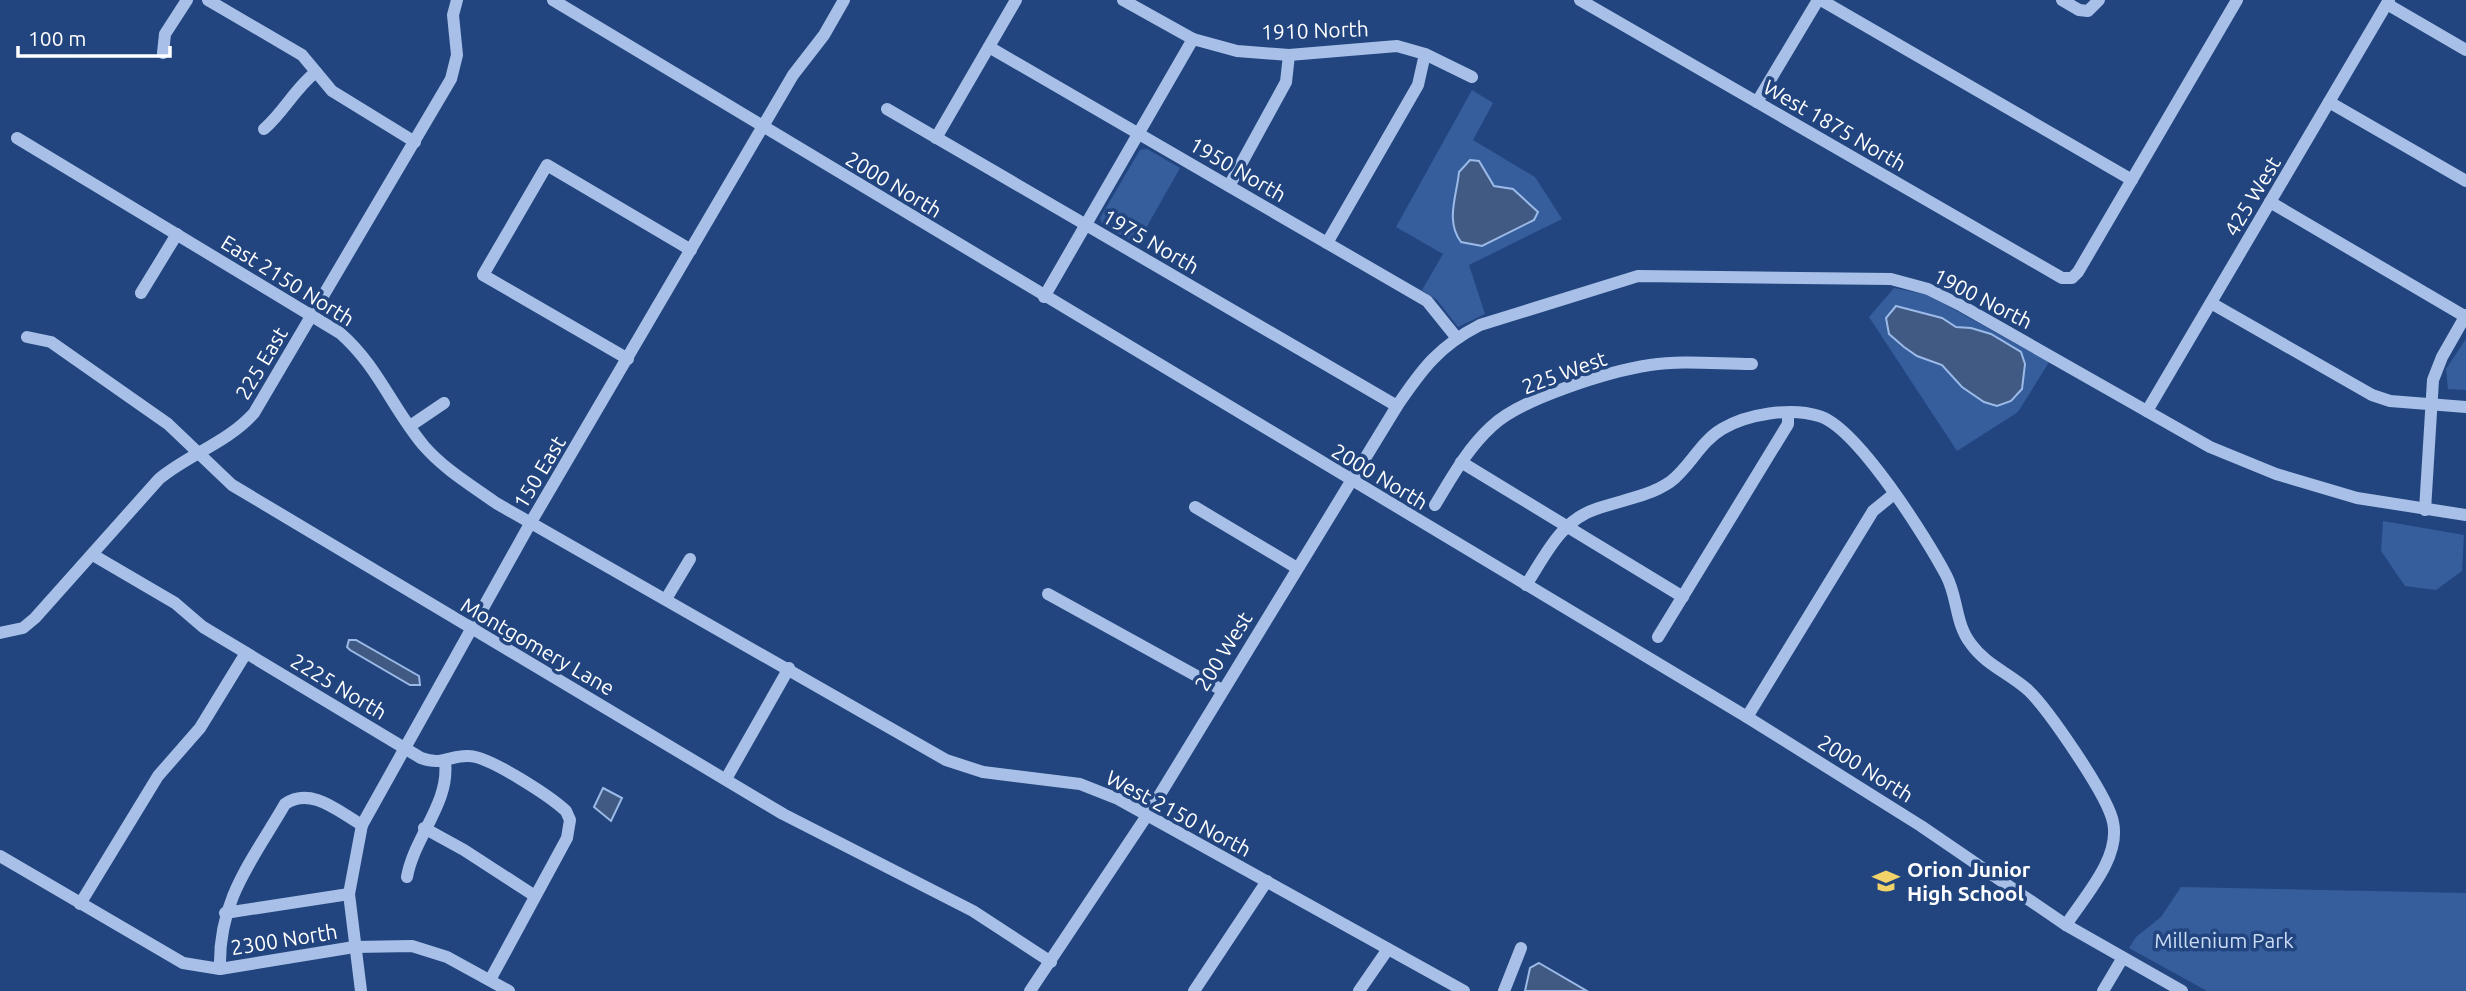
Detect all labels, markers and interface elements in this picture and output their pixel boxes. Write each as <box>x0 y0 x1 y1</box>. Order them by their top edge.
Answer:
scale bar <box>18 14 170 58</box>
street label: 1910 North <box>1261 16 1369 44</box>
text: 100 m <box>28 26 86 50</box>
street label: West 1875 North <box>1759 74 1911 176</box>
street label: 1950 North <box>1185 132 1291 206</box>
street label: 2000 North <box>842 146 946 222</box>
street label: 425 West <box>2219 152 2285 240</box>
street label: 1975 North <box>1098 204 1204 278</box>
street label: East 2150 North <box>217 229 359 331</box>
street label: 1900 North <box>1930 263 2036 333</box>
street label: 225 East <box>230 322 292 404</box>
street label: 225 West <box>1518 346 1610 398</box>
street label: 150 East <box>508 431 570 513</box>
street label: 2000 North <box>1328 438 1432 514</box>
street label: Montgomery Lane <box>457 592 619 700</box>
street label: 200 West <box>1189 607 1257 695</box>
street label: 2225 North <box>287 648 391 724</box>
street label: 2000 North <box>1814 729 1918 807</box>
street label: West 2150 North <box>1102 765 1256 861</box>
place label: Orion Junior High School <box>1907 857 2031 905</box>
school or university icon: Orion Junior High School <box>1871 866 1901 896</box>
street label: 2300 North <box>229 919 339 959</box>
park label: Millenium Park <box>2154 928 2294 952</box>

